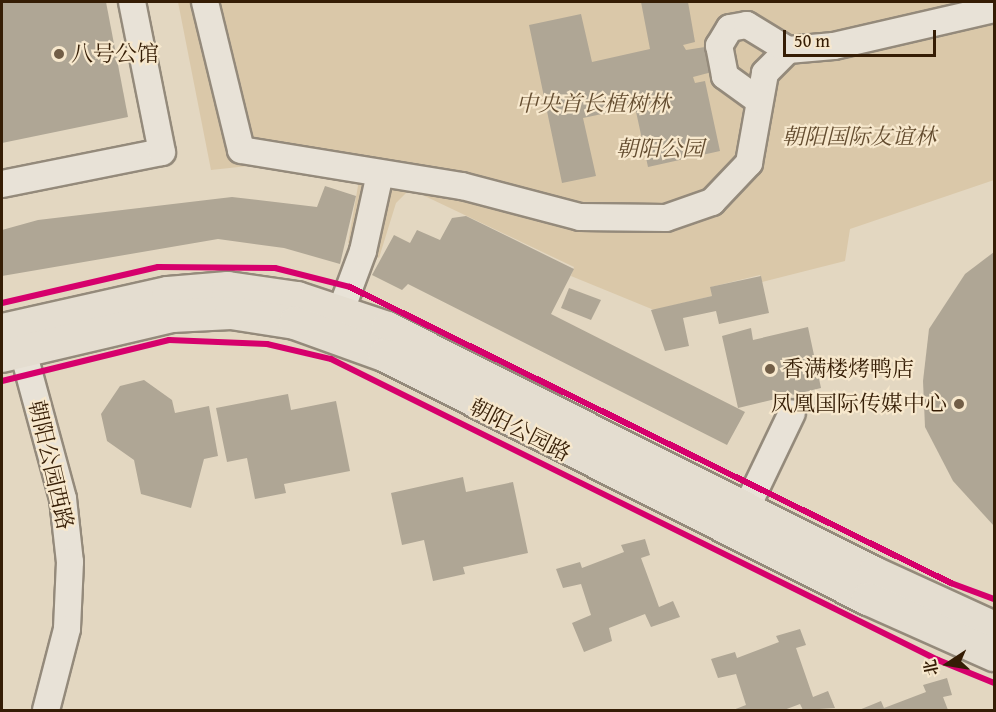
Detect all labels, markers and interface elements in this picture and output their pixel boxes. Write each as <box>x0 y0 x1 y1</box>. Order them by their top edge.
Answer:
scale bar <box>786 18 939 56</box>
text: 50 m <box>794 27 830 54</box>
place label: 八号公馆 <box>71 41 159 67</box>
marker: 八号公馆 <box>52 47 66 61</box>
park label: 中央首长植树林 <box>516 91 670 117</box>
park label: 朝阳国际友谊林 <box>782 124 936 150</box>
park label: 朝阳公园 <box>616 136 704 162</box>
place label: 香满楼烤鸭店 <box>782 356 914 382</box>
marker: 香满楼烤鸭店 <box>763 362 777 376</box>
place label: 凤凰国际传媒中心 <box>771 391 947 417</box>
street label: 朝阳公园路 <box>465 393 575 467</box>
marker: 凤凰国际传媒中心 <box>952 397 966 411</box>
street label: 朝阳公园西路 <box>23 398 79 532</box>
north arrow <box>918 634 978 694</box>
text: 北 <box>917 657 944 678</box>

